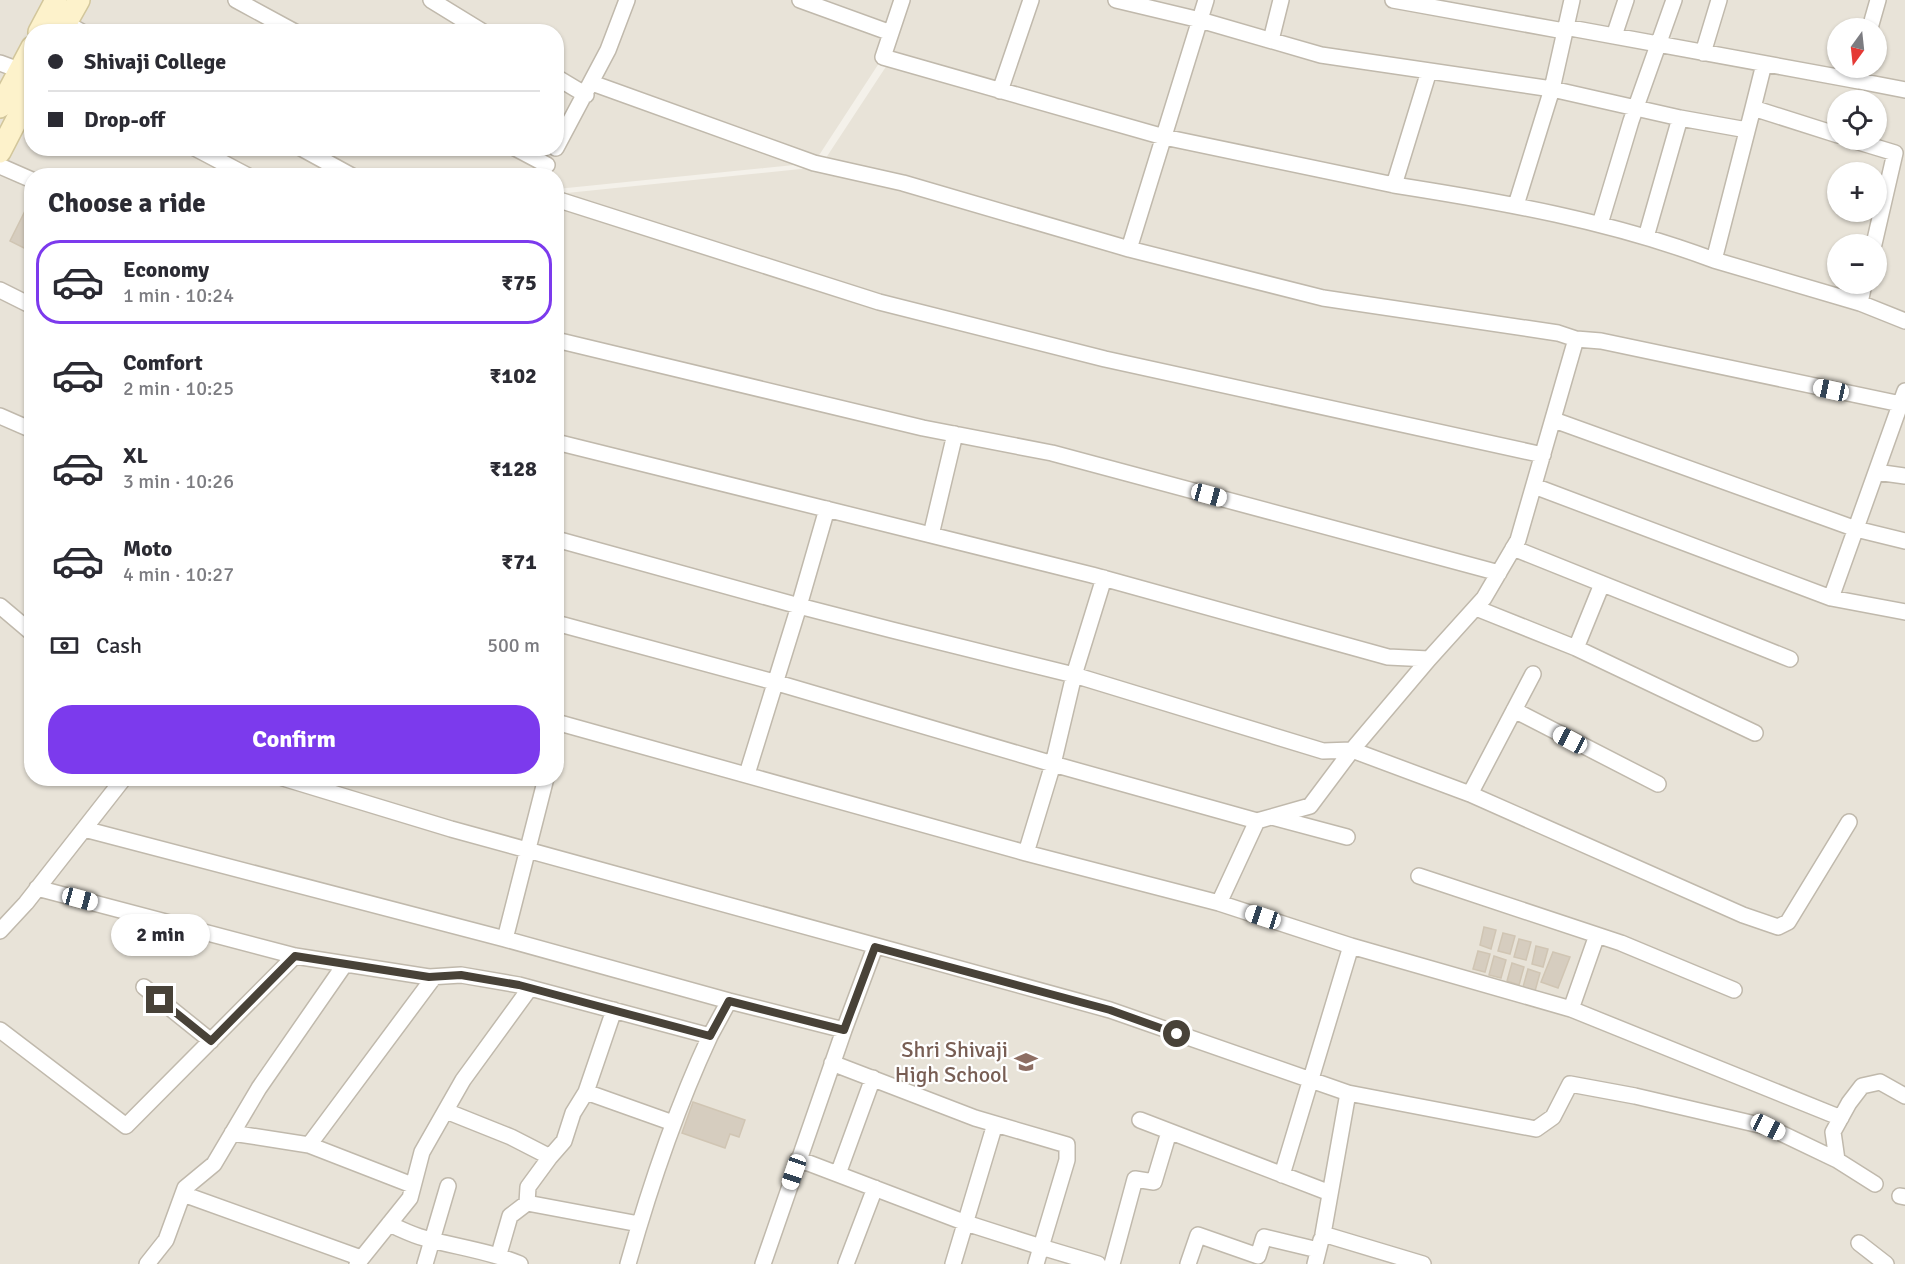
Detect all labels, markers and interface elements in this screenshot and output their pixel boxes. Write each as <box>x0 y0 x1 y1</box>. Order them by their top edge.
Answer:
north arrow <box>1827 18 1887 78</box>
map controls <box>1827 18 1887 294</box>
text: Shivaji College <box>84 48 226 75</box>
button: locate <box>1827 90 1887 150</box>
text: Drop-off <box>84 106 165 133</box>
button: + <box>1827 162 1887 222</box>
text: Choose a ride <box>48 187 206 220</box>
button: − <box>1827 234 1887 294</box>
icon: car <box>51 255 105 309</box>
text: Economy <box>123 256 209 283</box>
text: ₹75 <box>501 269 537 296</box>
text: 1 min · 10:24 <box>123 283 234 308</box>
icon: car <box>51 348 105 402</box>
text: Comfort <box>123 349 203 376</box>
text: ₹102 <box>489 362 537 389</box>
text: 2 min · 10:25 <box>123 376 234 401</box>
car <box>1812 377 1850 403</box>
icon: car <box>51 441 105 495</box>
text: XL <box>123 442 148 469</box>
text: ₹128 <box>489 455 537 482</box>
text: 3 min · 10:26 <box>123 469 234 494</box>
car <box>1189 482 1229 508</box>
icon: car <box>51 534 105 588</box>
text: Moto <box>123 535 172 562</box>
text: ₹71 <box>501 548 537 575</box>
text: 4 min · 10:27 <box>123 562 234 587</box>
icon: cash <box>48 629 81 662</box>
text: Cash <box>96 632 142 659</box>
text: 500 m <box>487 633 540 658</box>
button: Confirm <box>48 705 540 774</box>
car <box>1550 724 1590 756</box>
car <box>60 886 100 912</box>
car <box>1243 903 1283 931</box>
callout: 2 min <box>110 913 210 955</box>
text: 2 min <box>136 922 185 947</box>
route end <box>146 986 173 1013</box>
route start <box>1163 1020 1190 1047</box>
place label: Shri Shivaji High School <box>895 1036 1008 1088</box>
school or university icon: Shri Shivaji High School <box>1013 1049 1039 1075</box>
car <box>1748 1111 1788 1143</box>
car <box>780 1152 808 1192</box>

